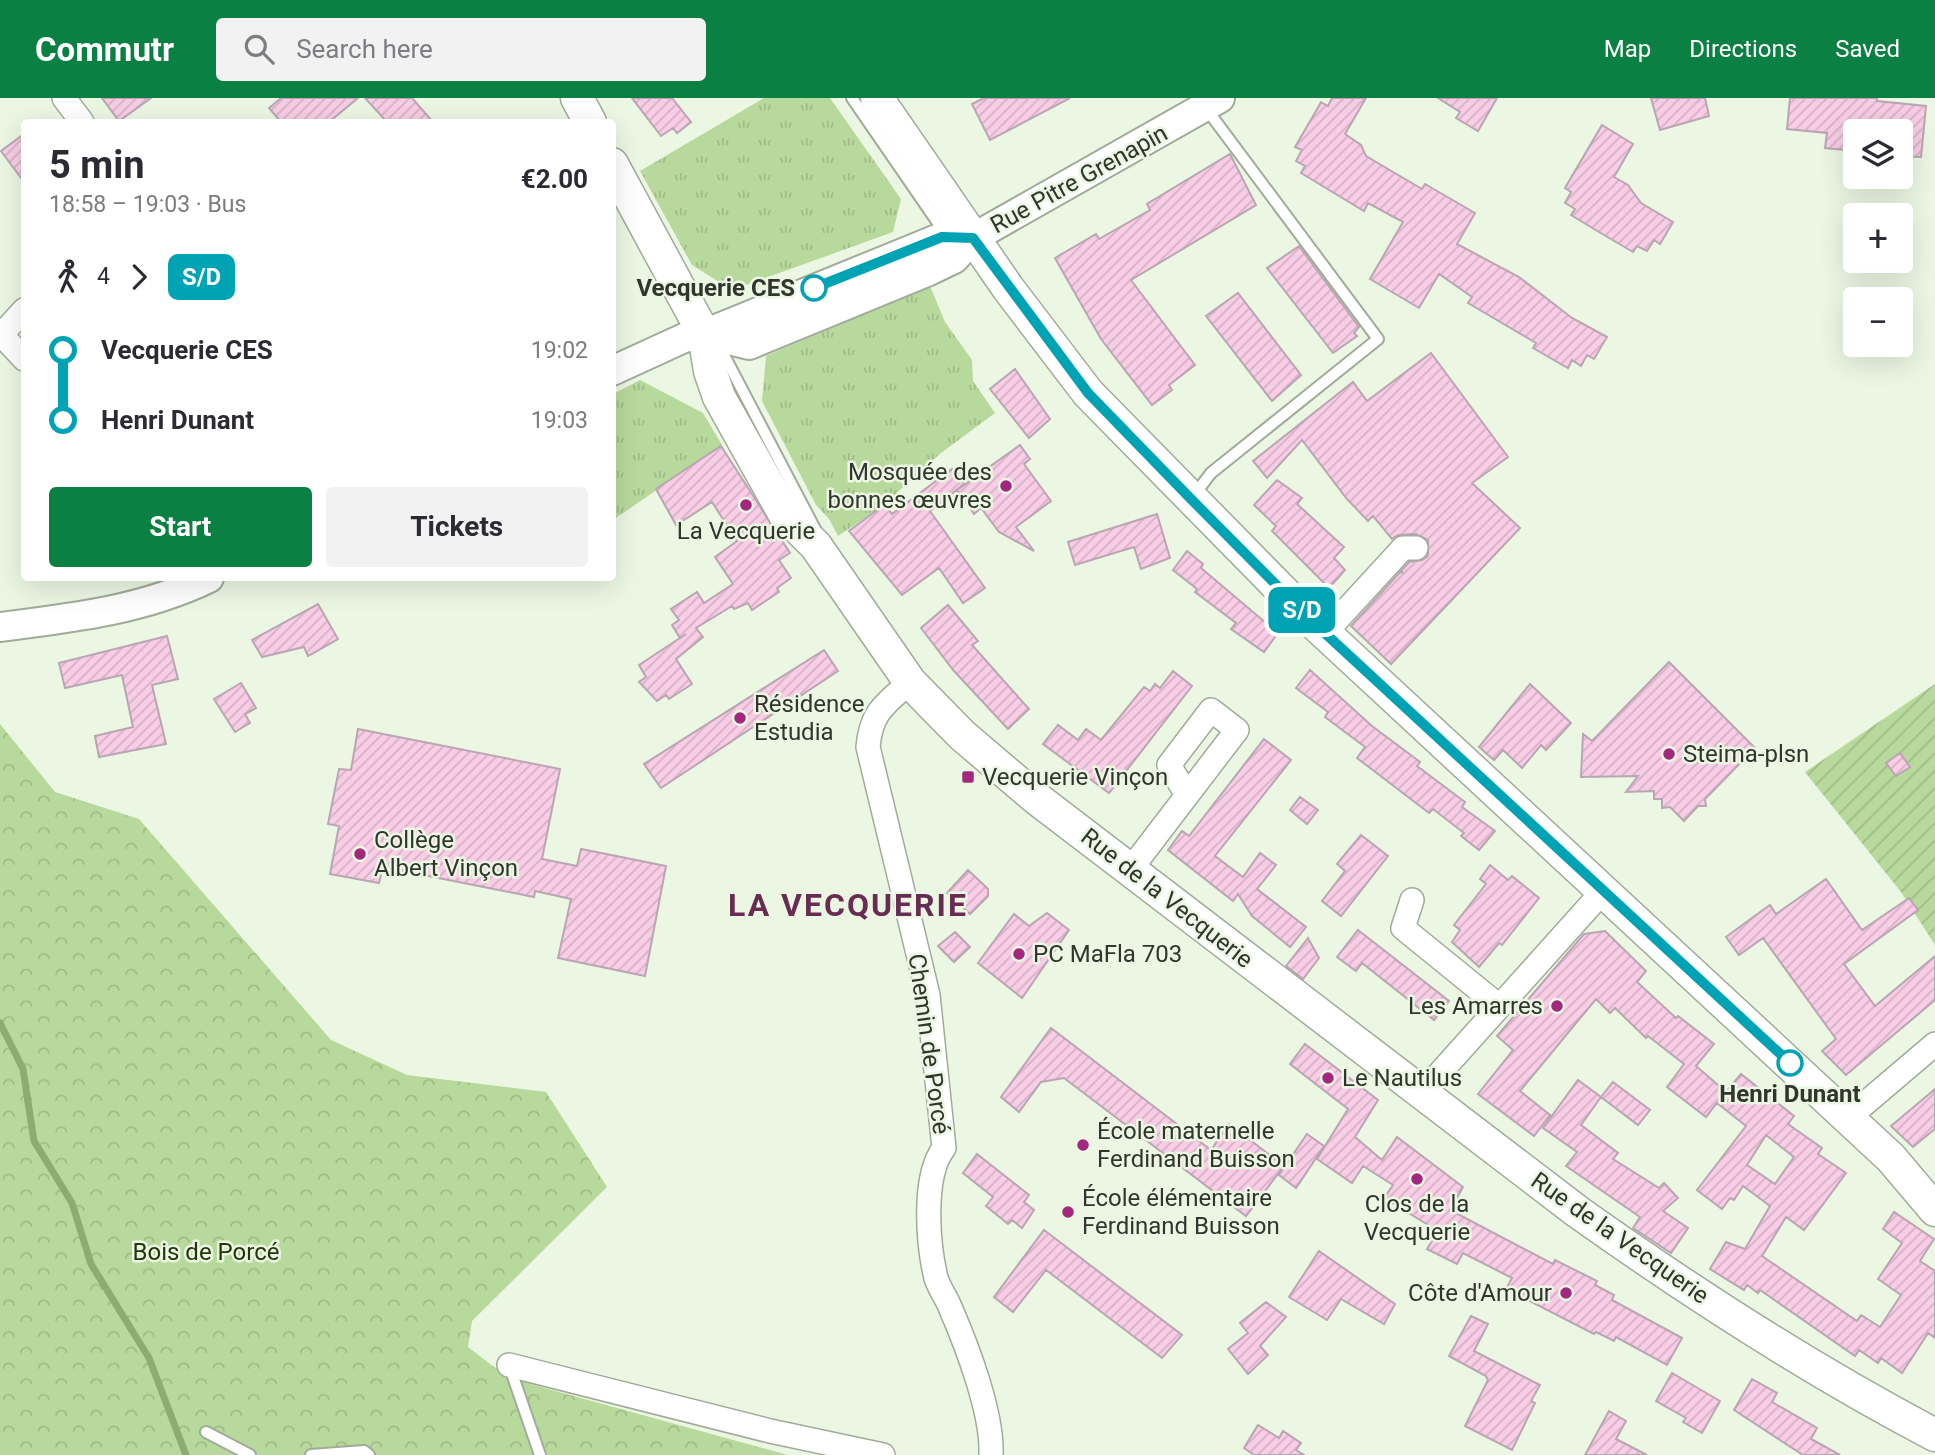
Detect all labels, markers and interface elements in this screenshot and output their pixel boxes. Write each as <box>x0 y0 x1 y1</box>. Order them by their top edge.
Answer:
search box <box>216 18 706 81</box>
text: Commutr <box>35 30 174 69</box>
icon: search <box>240 30 278 68</box>
text: Search here <box>296 34 433 64</box>
text: Map <box>1604 35 1651 63</box>
text: Directions <box>1689 35 1797 63</box>
text: Saved <box>1835 35 1900 63</box>
street label: Rue Pitre Grenapin <box>986 119 1172 239</box>
map controls <box>1843 119 1913 357</box>
button: layers <box>1843 119 1913 189</box>
text: 5 min <box>49 143 145 187</box>
text: €2.00 <box>521 164 588 194</box>
text: 18:58 – 19:03 · Bus <box>49 191 246 218</box>
button: + <box>1843 203 1913 273</box>
icon: walk <box>49 258 87 296</box>
icon: forward <box>120 258 158 296</box>
text: 4 <box>97 263 110 290</box>
text: S/D <box>182 263 221 291</box>
place label: Vecquerie CES <box>636 274 795 302</box>
marker: Vecquerie CES <box>801 275 827 301</box>
button: − <box>1843 287 1913 357</box>
text: Vecquerie CES <box>101 335 273 365</box>
text: 19:02 <box>531 337 588 364</box>
text: Henri Dunant <box>101 405 254 435</box>
text: 19:03 <box>531 407 588 434</box>
place label: Mosquée des bonnes œuvres <box>828 458 992 514</box>
marker: Mosquée des bonnes œuvres <box>998 478 1014 494</box>
button: Start <box>49 487 312 567</box>
button: Tickets <box>326 487 588 567</box>
marker: La Vecquerie <box>738 497 754 513</box>
place label: La Vecquerie <box>677 517 815 545</box>
line badge: S/D <box>1262 587 1342 633</box>
text: S/D <box>1282 596 1322 624</box>
place label: Résidence Estudia <box>754 690 865 746</box>
marker: Résidence Estudia <box>732 710 748 726</box>
place label: Steima-plsn <box>1683 740 1809 768</box>
marker: Steima-plsn <box>1661 746 1677 762</box>
place label: Vecquerie Vinçon <box>982 763 1168 791</box>
marker: Vecquerie Vinçon <box>960 769 976 785</box>
street label: Rue de la Vecquerie <box>1076 822 1258 974</box>
place label: Collège Albert Vinçon <box>374 826 518 882</box>
marker: Collège Albert Vinçon <box>352 846 368 862</box>
district label: LA VECQUERIE <box>728 886 968 924</box>
place label: PC MaFla 703 <box>1033 940 1182 968</box>
marker: PC MaFla 703 <box>1011 946 1027 962</box>
street label: Chemin de Porcé <box>902 952 956 1136</box>
place label: Les Amarres <box>1408 992 1543 1020</box>
marker: Les Amarres <box>1549 998 1565 1014</box>
marker: Henri Dunant <box>1777 1050 1803 1076</box>
place label: Le Nautilus <box>1342 1064 1462 1092</box>
marker: Le Nautilus <box>1320 1070 1336 1086</box>
place label: Henri Dunant <box>1719 1080 1861 1108</box>
place label: École maternelle Ferdinand Buisson <box>1097 1117 1295 1173</box>
marker: École maternelle Ferdinand Buisson <box>1075 1137 1091 1153</box>
street label: Rue de la Vecquerie <box>1526 1166 1714 1310</box>
marker: Clos de la Vecquerie <box>1409 1171 1425 1187</box>
place label: École élémentaire Ferdinand Buisson <box>1082 1184 1280 1240</box>
place label: Clos de la Vecquerie <box>1364 1190 1470 1246</box>
marker: École élémentaire Ferdinand Buisson <box>1060 1204 1076 1220</box>
park label: Bois de Porcé <box>133 1238 279 1266</box>
place label: Côte d'Amour <box>1408 1279 1552 1307</box>
marker: Côte d'Amour <box>1558 1285 1574 1301</box>

